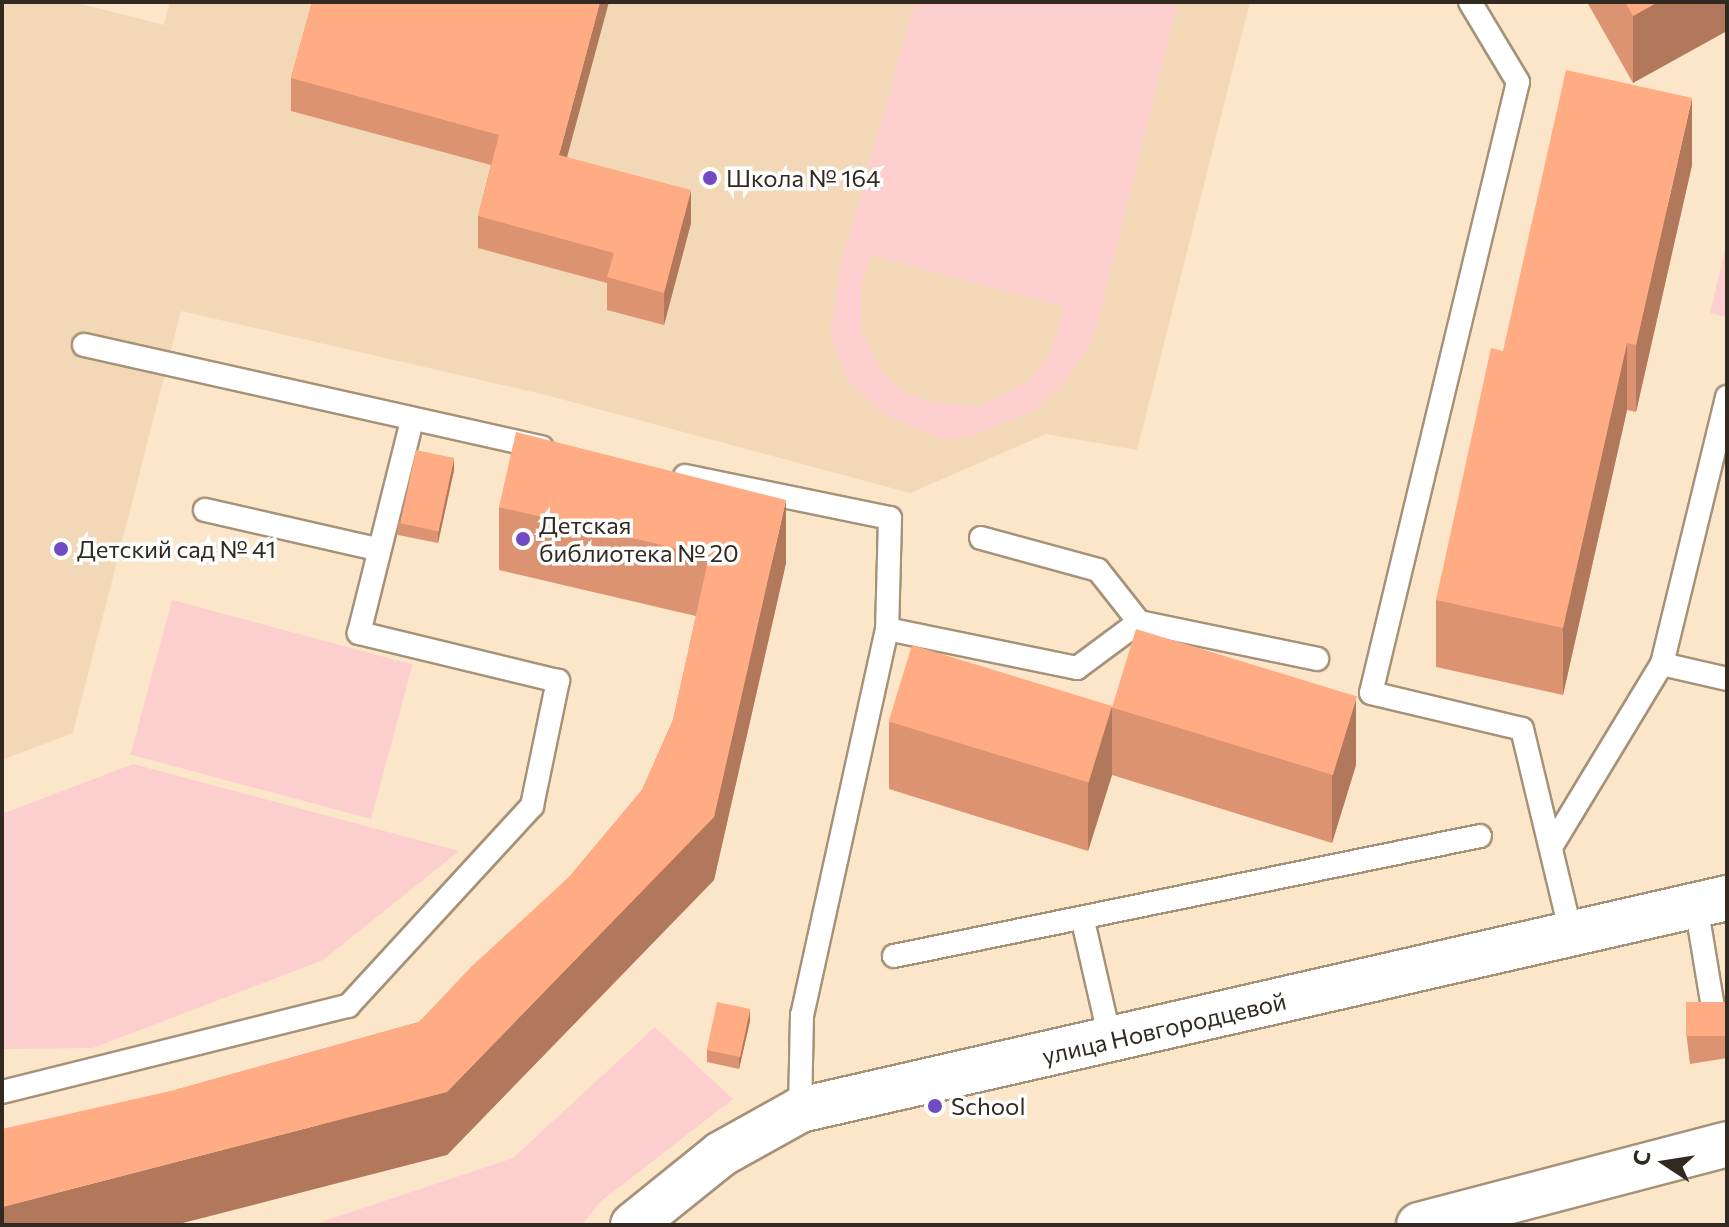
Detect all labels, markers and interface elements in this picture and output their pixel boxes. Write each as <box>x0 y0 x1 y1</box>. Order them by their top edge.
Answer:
place label: Школа № 164 <box>726 164 880 192</box>
marker: Школа № 164 <box>701 169 719 187</box>
place label: Детская библиотека № 20 <box>539 511 739 567</box>
marker: Детская библиотека № 20 <box>514 530 532 548</box>
place label: Детский сад № 41 <box>77 535 276 563</box>
marker: Детский сад № 41 <box>52 540 70 558</box>
street label: улица Новгородцевой <box>1039 986 1289 1070</box>
place label: School <box>951 1092 1025 1120</box>
marker: School <box>926 1097 944 1115</box>
north arrow <box>1625 1123 1705 1203</box>
text: С <box>1626 1148 1656 1168</box>

